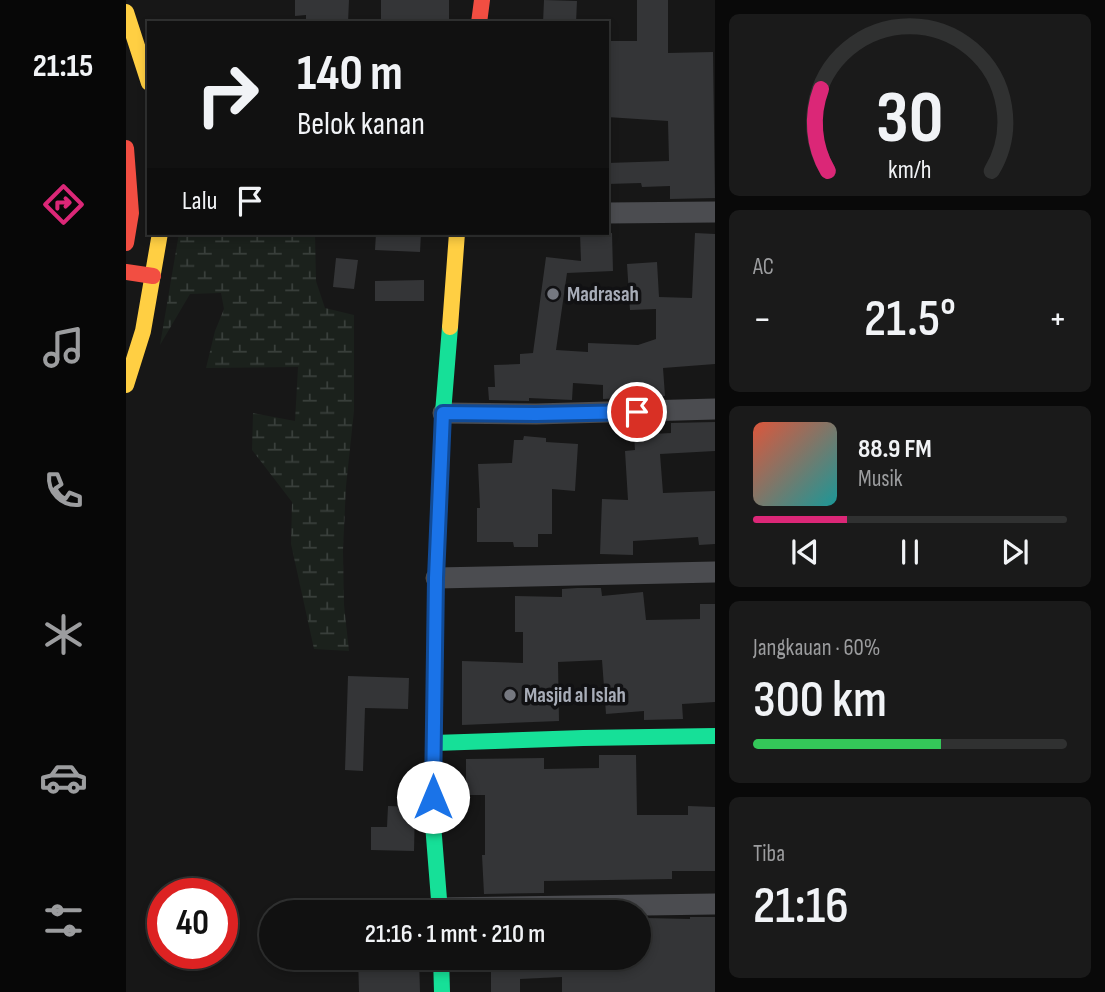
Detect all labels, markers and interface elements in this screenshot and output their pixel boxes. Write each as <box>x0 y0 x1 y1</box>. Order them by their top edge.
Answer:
text: 140 m <box>297 45 403 104</box>
text: 21:15 <box>33 47 93 86</box>
icon: right <box>182 49 273 140</box>
text: 30 <box>876 75 944 163</box>
text: Belok kanan <box>297 105 425 144</box>
text: km/h <box>888 155 932 186</box>
icon: directions <box>39 180 88 229</box>
icon: arrive <box>231 182 269 220</box>
text: Lalu <box>182 186 217 217</box>
text: AC <box>753 253 774 281</box>
place label: Madrasah <box>567 282 639 307</box>
marker: Madrasah <box>545 286 561 302</box>
text: 21.5° <box>864 288 956 351</box>
text: − <box>753 297 772 342</box>
text: + <box>1048 297 1067 342</box>
icon: music <box>39 323 88 372</box>
pin <box>607 382 667 442</box>
icon: arrive <box>618 393 656 431</box>
text: 88.9 FM <box>858 434 932 465</box>
text: Musik <box>858 465 903 493</box>
icon: phone <box>39 466 88 515</box>
icon: previous <box>786 533 824 571</box>
icon: pause <box>891 533 929 571</box>
icon: next <box>996 533 1034 571</box>
icon: climate <box>39 610 88 659</box>
text: Jangkauan · 60% <box>753 634 880 662</box>
text: 300 km <box>753 669 887 732</box>
place label: Masjid al Islah <box>524 683 626 708</box>
marker: Masjid al Islah <box>502 687 518 703</box>
icon: car <box>39 753 88 802</box>
position arrow <box>396 760 470 834</box>
text: Tiba <box>753 840 785 868</box>
text: 21:16 <box>753 875 849 938</box>
speed limit sign: 40 <box>147 878 238 969</box>
icon: filters <box>39 896 88 945</box>
text: 21:16 · 1 mnt · 210 m <box>365 919 545 950</box>

